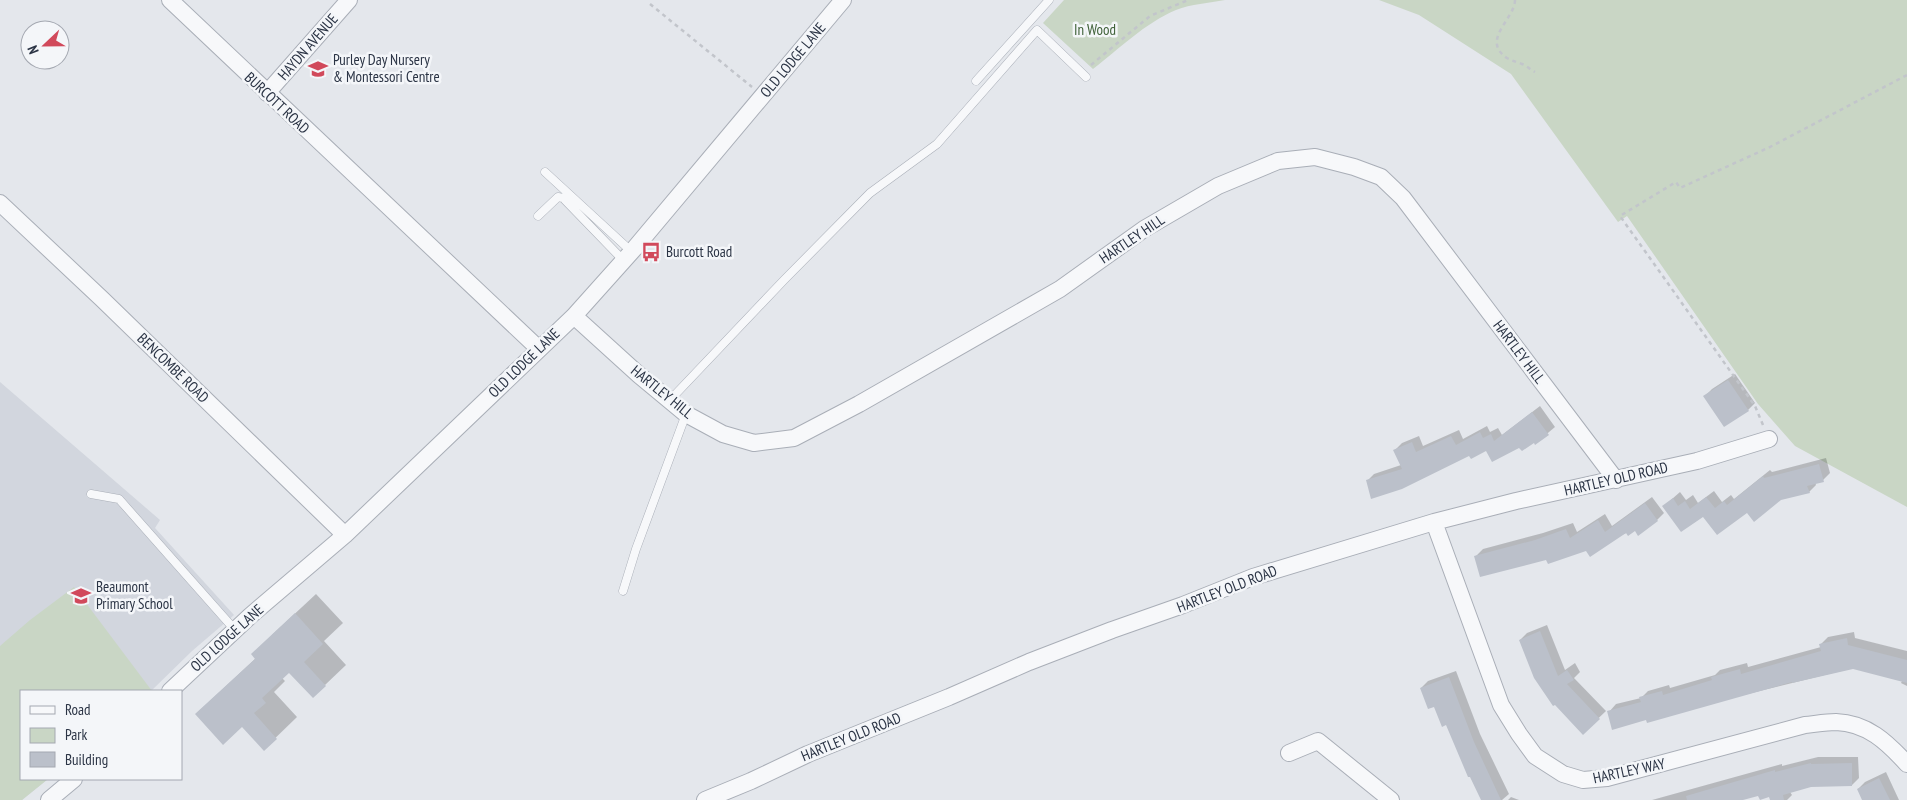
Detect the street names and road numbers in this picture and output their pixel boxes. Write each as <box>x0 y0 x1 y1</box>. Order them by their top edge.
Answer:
street label: HAYDN AVENUE <box>274 9 342 84</box>
street label: OLD LODGE LANE <box>756 18 829 101</box>
street label: BURCOTT ROAD <box>241 68 314 138</box>
street label: HARTLEY HILL <box>1095 209 1169 267</box>
street label: HARTLEY HILL <box>1489 316 1550 388</box>
street label: OLD LODGE LANE <box>484 324 563 401</box>
street label: BENCOMBE ROAD <box>134 329 213 407</box>
street label: HARTLEY HILL <box>627 361 698 423</box>
street label: HARTLEY OLD ROAD <box>1562 457 1670 500</box>
street label: HARTLEY OLD ROAD <box>1174 561 1280 616</box>
street label: OLD LODGE LANE <box>186 600 267 675</box>
street label: HARTLEY OLD ROAD <box>798 708 904 765</box>
street label: HARTLEY WAY <box>1591 754 1667 787</box>

